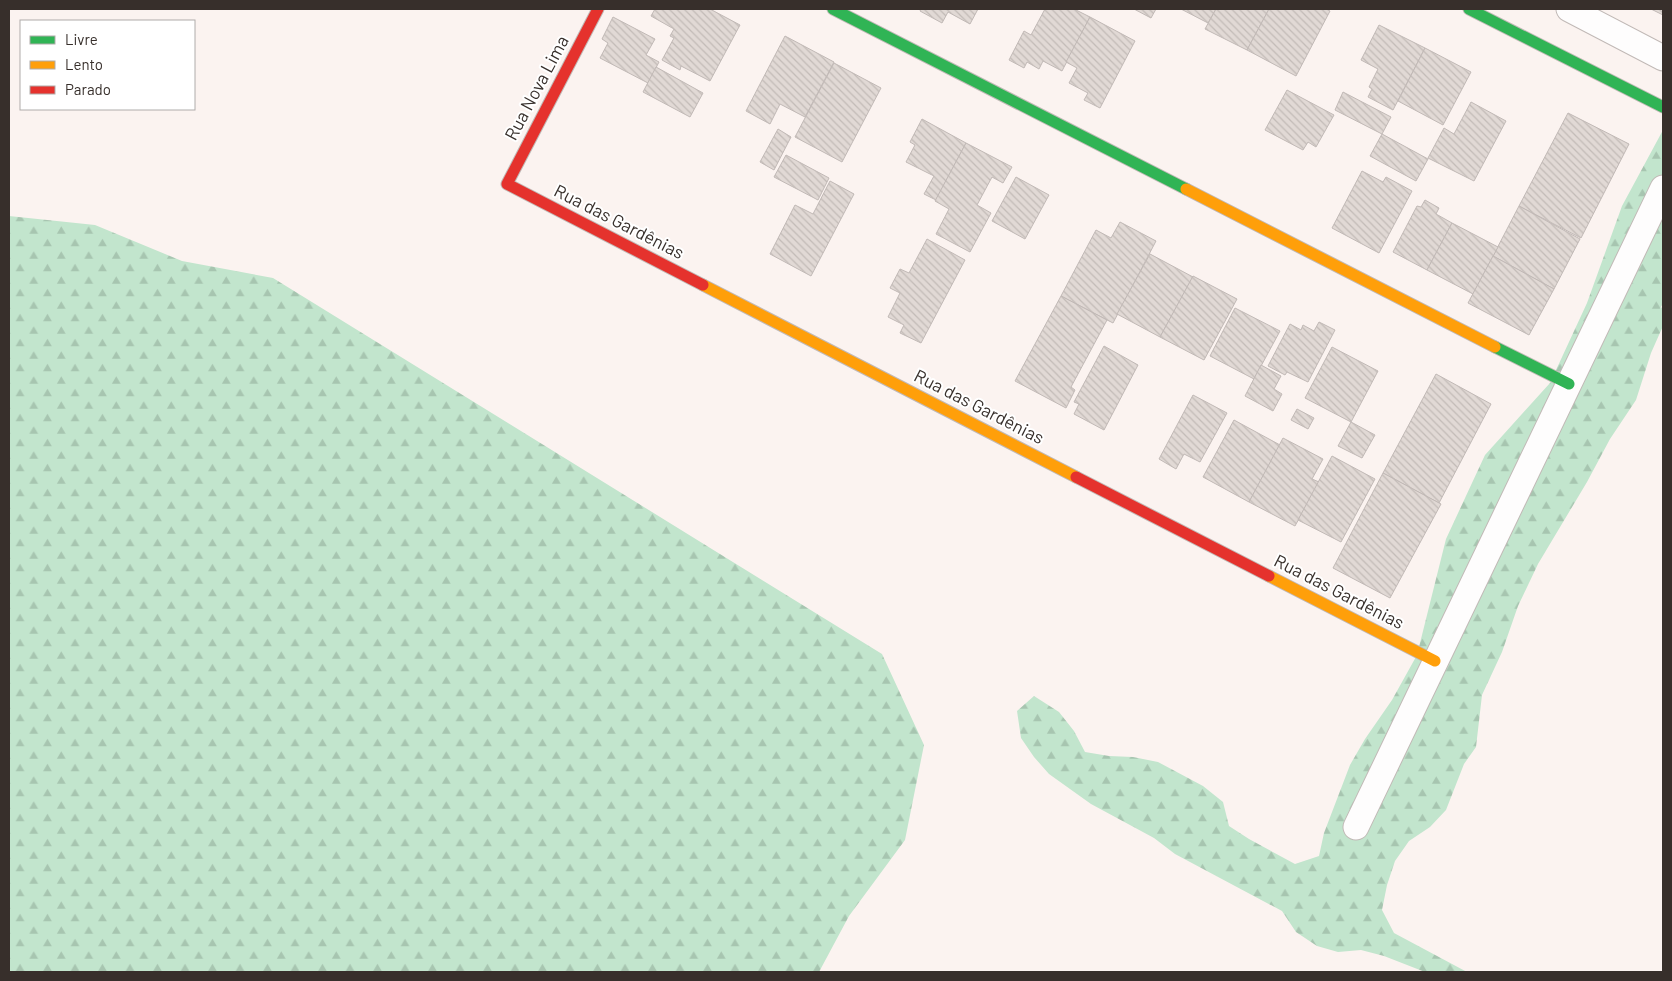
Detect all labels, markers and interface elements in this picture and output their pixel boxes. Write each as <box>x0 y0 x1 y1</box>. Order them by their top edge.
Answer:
legend <box>20 20 195 110</box>
text: Livre <box>65 30 98 48</box>
street label: Rua Nova Lima <box>499 32 573 144</box>
text: Lento <box>65 55 103 73</box>
text: Parado <box>65 80 111 98</box>
street label: Rua das Gardênias <box>551 179 688 263</box>
street label: Rua das Gardênias <box>911 364 1048 448</box>
street label: Rua das Gardênias <box>1271 549 1408 633</box>

